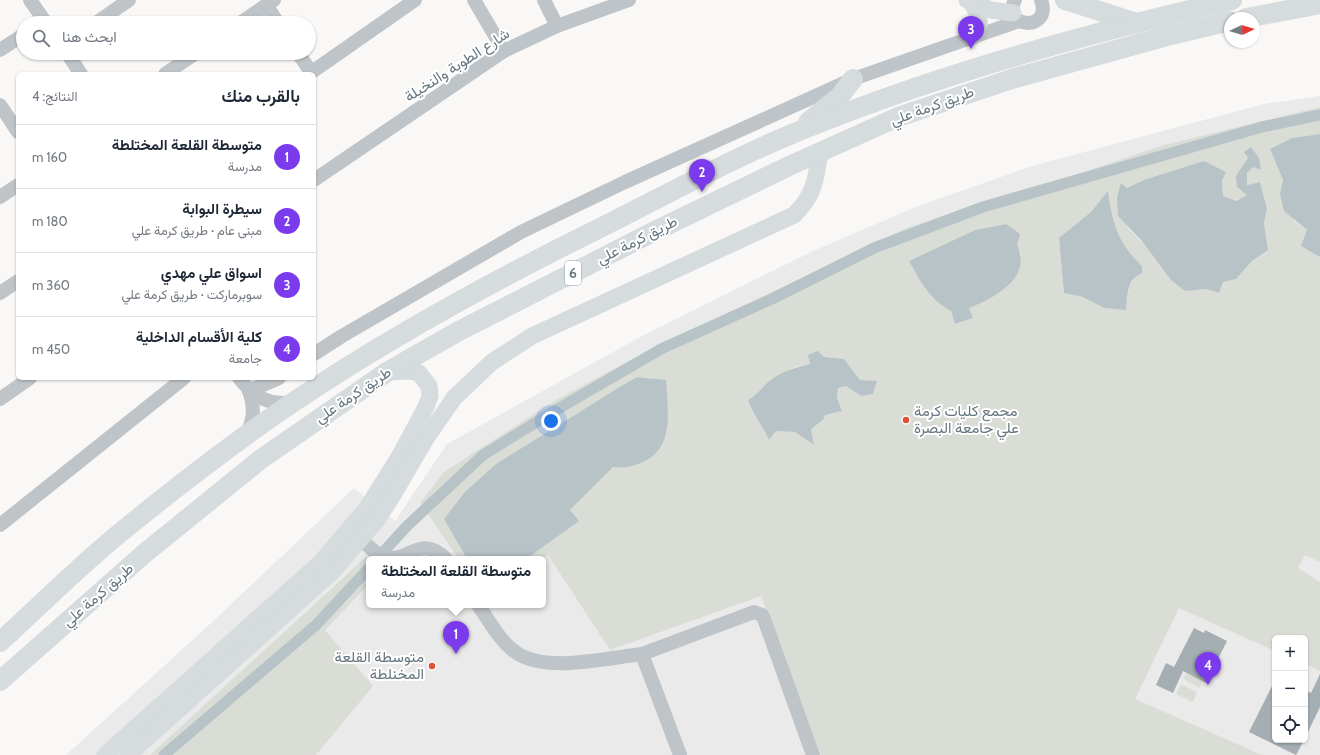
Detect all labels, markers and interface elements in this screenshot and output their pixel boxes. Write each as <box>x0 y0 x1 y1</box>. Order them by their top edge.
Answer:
north arrow <box>1224 12 1260 48</box>
search box <box>16 16 316 60</box>
pin: 3 <box>958 16 984 49</box>
street label: شارع الطوبة والنخيلة <box>401 24 514 107</box>
icon: search <box>30 27 52 49</box>
text: ابحث هنا <box>62 28 117 46</box>
street label: طريق كرمة علي <box>888 82 978 133</box>
text: بالقرب منك <box>222 86 300 106</box>
text: النتائج: 4 <box>32 88 78 104</box>
text: متوسطة القلعة المختلطة <box>112 136 262 154</box>
text: 160 m <box>32 149 67 165</box>
text: 1 <box>285 149 289 165</box>
text: مدرسة <box>228 158 262 174</box>
pin: 2 <box>689 159 715 192</box>
text: سيطرة البوابة <box>182 200 262 218</box>
street label: طريق كرمة علي <box>594 212 682 272</box>
text: 180 m <box>32 213 68 229</box>
text: 2 <box>284 213 290 229</box>
text: مبنى عام · طريق كرمة علي <box>132 222 262 238</box>
road number: 6 <box>565 261 581 285</box>
text: اسواق علي مهدي <box>161 264 262 282</box>
text: 360 m <box>32 277 70 293</box>
text: 3 <box>284 277 291 293</box>
text: سوبرماركت · طريق كرمة علي <box>122 286 262 302</box>
text: كلية الأقسام الداخلية <box>136 328 262 346</box>
text: 450 m <box>32 341 70 357</box>
text: 4 <box>283 341 291 357</box>
text: جامعة <box>229 350 262 366</box>
street label: طريق كرمة علي <box>312 363 397 430</box>
place label: مجمع كليات كرمة علي جامعة البصرة <box>914 402 1019 441</box>
your location <box>541 411 561 431</box>
marker: مجمع كليات كرمة علي جامعة البصرة <box>901 415 911 425</box>
popup <box>366 556 546 608</box>
street label: طريق كرمة علي <box>59 559 140 634</box>
text: متوسطة القلعة المختلطة <box>381 562 531 580</box>
text: مدرسة <box>381 584 415 600</box>
pin: 1 <box>443 621 469 654</box>
map controls <box>1272 635 1308 743</box>
button: + <box>1272 635 1308 671</box>
place label: متوسطة القلعة المخنلطة <box>334 648 424 683</box>
pin: 4 <box>1195 652 1221 685</box>
marker: متوسطة القلعة المخنلطة <box>427 661 437 671</box>
button: − <box>1272 671 1308 707</box>
button: locate <box>1272 707 1308 743</box>

